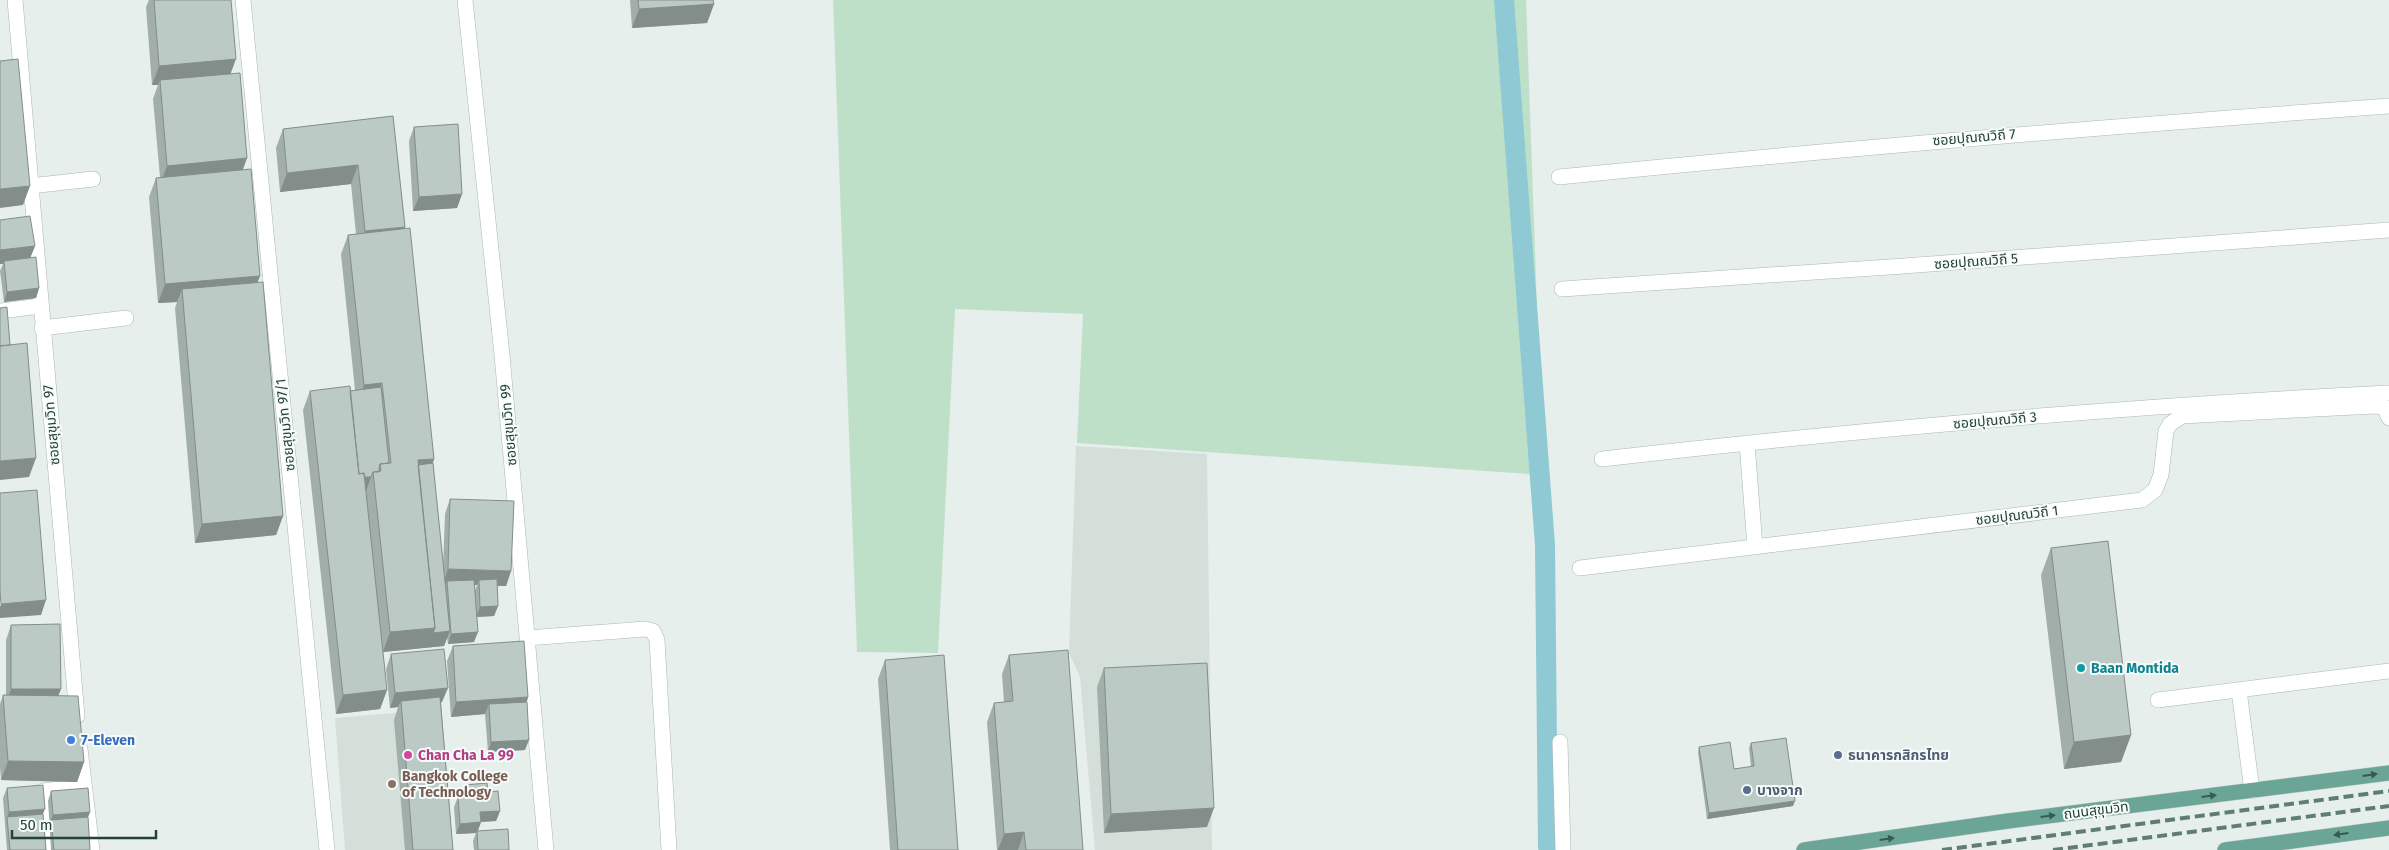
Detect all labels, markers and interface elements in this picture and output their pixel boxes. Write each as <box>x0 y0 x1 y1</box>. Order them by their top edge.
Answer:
street label: ซอยปุณณวิถี 7 <box>1932 125 2016 150</box>
street label: ซอยปุณณวิถี 5 <box>1933 250 2019 273</box>
street label: ซอยสุขุมวิท 97/1 <box>272 378 299 472</box>
street label: ซอยสุขุมวิท 99 <box>496 383 521 467</box>
street label: ซอยสุขุมวิท 97 <box>40 384 63 466</box>
street label: ซอยปุณณวิถี 3 <box>1952 408 2038 433</box>
street label: ซอยปุณณวิถี 1 <box>1975 502 2059 529</box>
place label: Baan Montida <box>2091 660 2179 677</box>
marker: Baan Montida <box>2075 662 2087 674</box>
place label: 7-Eleven <box>81 732 135 749</box>
marker: 7-Eleven <box>65 734 77 746</box>
place label: Chan Cha La 99 <box>418 747 514 764</box>
place label: ธนาคารกสิกรไทย <box>1848 747 1949 764</box>
marker: Chan Cha La 99 <box>402 749 414 761</box>
marker: ธนาคารกสิกรไทย <box>1832 749 1844 761</box>
place label: Bangkok College of Technology <box>402 768 508 801</box>
one-way arrow <box>2362 771 2378 779</box>
marker: Bangkok College of Technology <box>386 778 398 790</box>
place label: บางจาก <box>1757 782 1803 799</box>
marker: บางจาก <box>1741 784 1753 796</box>
one-way arrow <box>2201 792 2217 800</box>
street label: ถนนสุขุมวิท <box>2063 798 2129 823</box>
scale bar <box>12 808 156 840</box>
one-way arrow <box>2040 812 2056 820</box>
text: 50 m <box>20 816 53 834</box>
one-way arrow <box>2332 831 2348 839</box>
one-way arrow <box>1879 834 1895 842</box>

